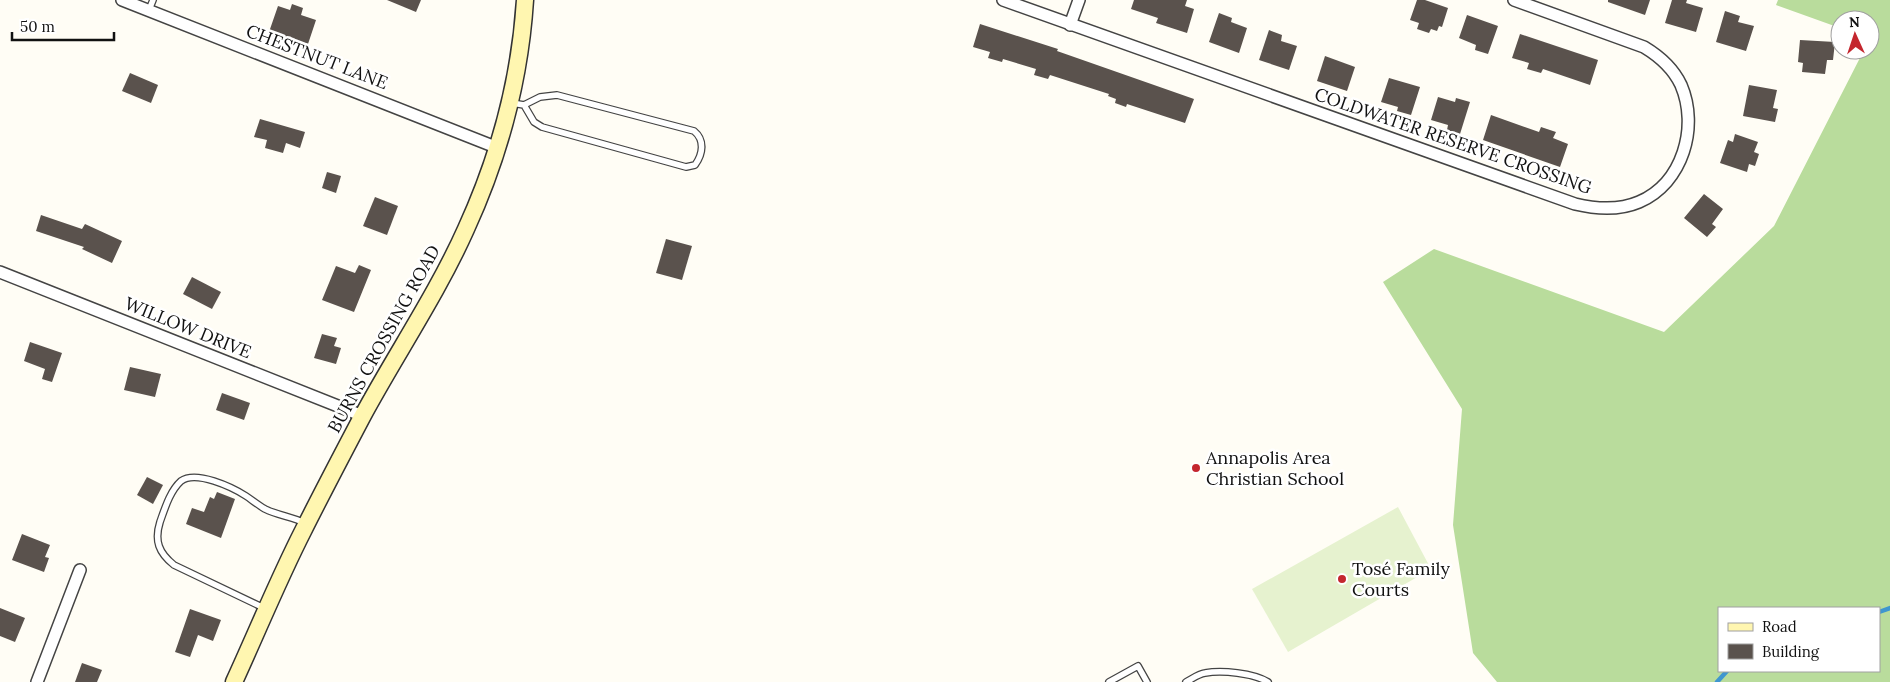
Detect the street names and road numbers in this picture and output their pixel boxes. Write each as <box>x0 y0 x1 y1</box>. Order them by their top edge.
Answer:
street label: CHESTNUT LANE <box>243 19 391 94</box>
street label: COLDWATER RESERVE CROSSING <box>1312 82 1595 199</box>
street label: BURNS CROSSING ROAD <box>322 241 445 437</box>
street label: WILLOW DRIVE <box>121 292 255 363</box>

